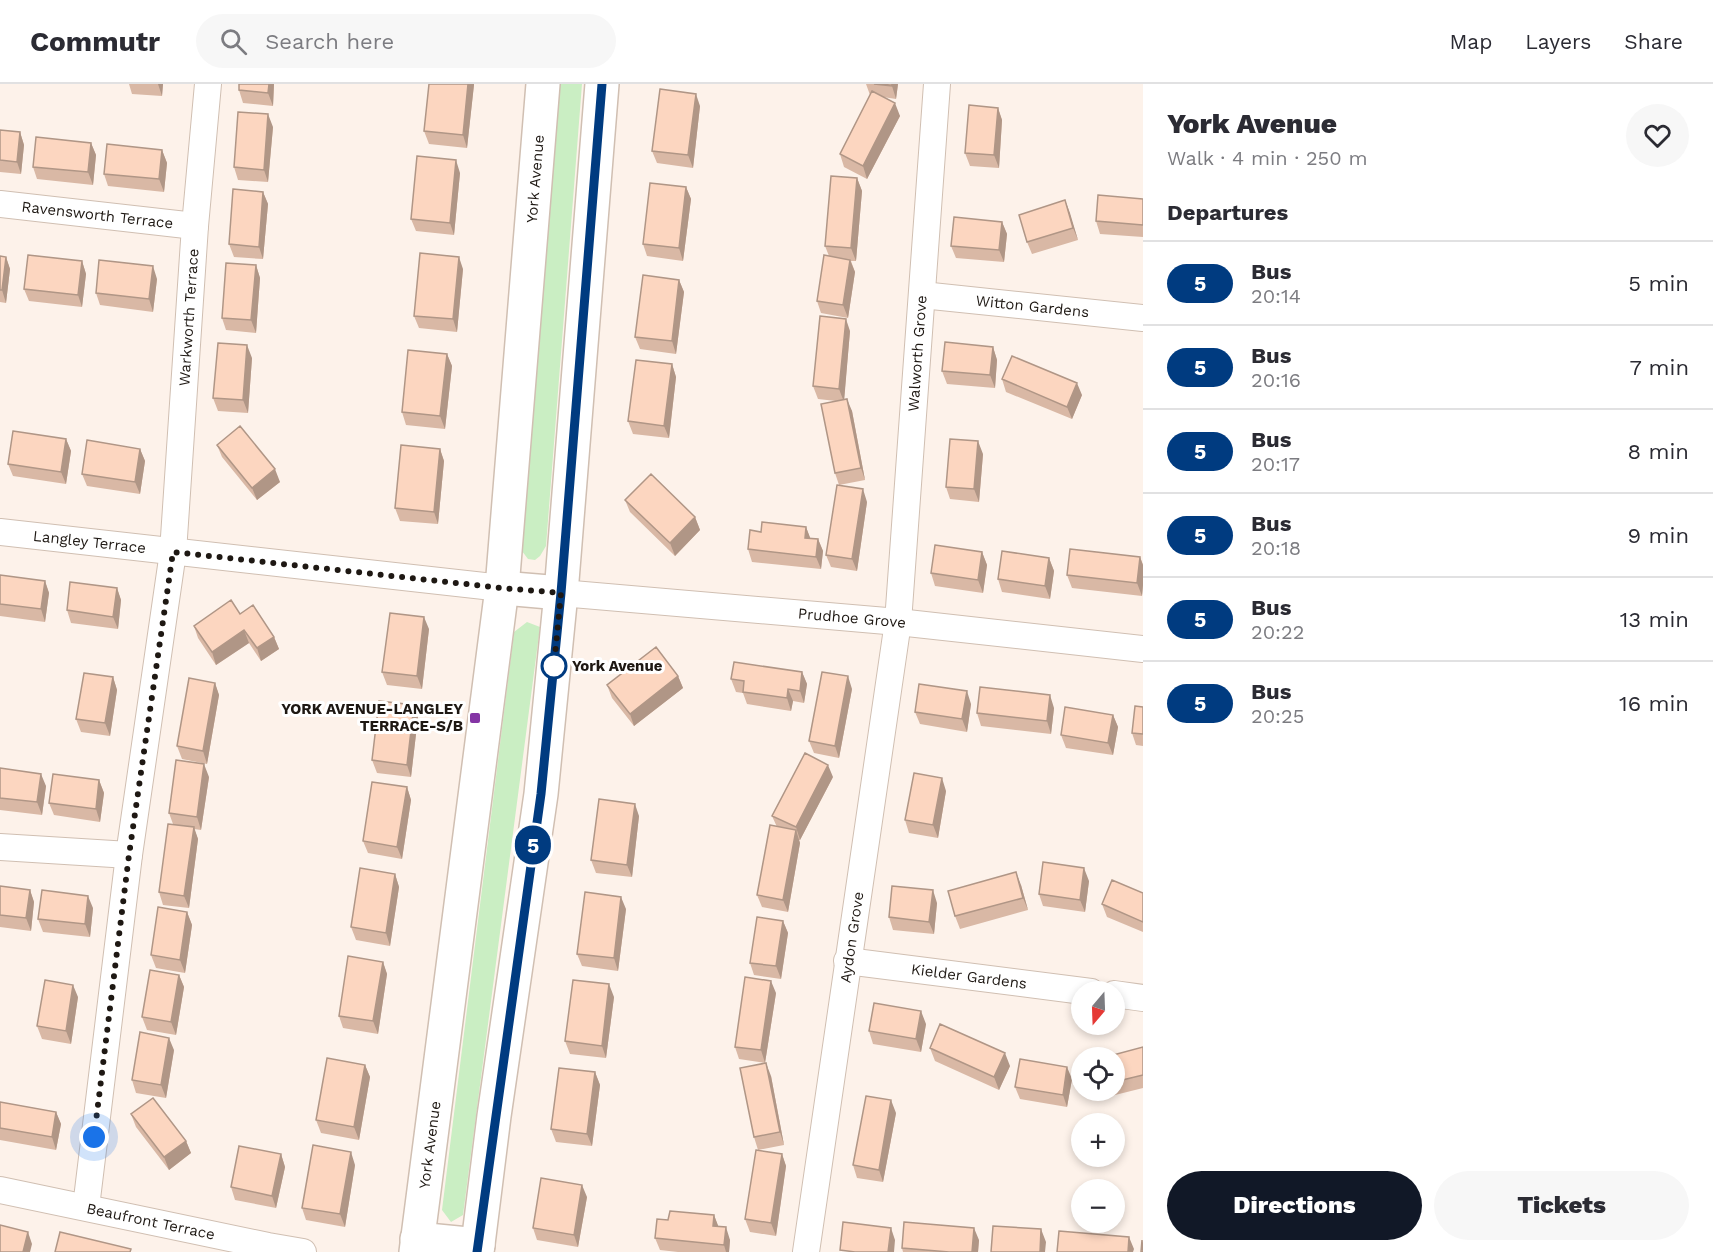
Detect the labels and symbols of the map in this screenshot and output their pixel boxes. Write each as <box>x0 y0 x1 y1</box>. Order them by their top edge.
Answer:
street label: York Avenue <box>523 134 548 224</box>
street label: Ravensworth Terrace <box>21 197 174 232</box>
street label: Warkworth Terrace <box>175 248 202 387</box>
street label: Witton Gardens <box>975 292 1090 321</box>
street label: Walworth Grove <box>904 295 931 412</box>
street label: Langley Terrace <box>32 527 147 557</box>
street label: Prudhoe Grove <box>797 604 907 632</box>
marker: York Avenue <box>541 653 567 679</box>
place label: York Avenue <box>572 657 663 675</box>
place label: YORK AVENUE-LANGLEY TERRACE-S/B <box>281 700 463 735</box>
marker: YORK AVENUE-LANGLEY TERRACE-S/B <box>468 711 482 725</box>
line badge: 5 <box>514 826 552 864</box>
street label: Aydon Grove <box>836 891 868 984</box>
street label: Kielder Gardens <box>910 960 1028 993</box>
north arrow <box>1071 981 1125 1035</box>
street label: York Avenue <box>415 1100 444 1190</box>
your location <box>79 1122 109 1152</box>
street label: Beaufront Terrace <box>85 1199 217 1244</box>

